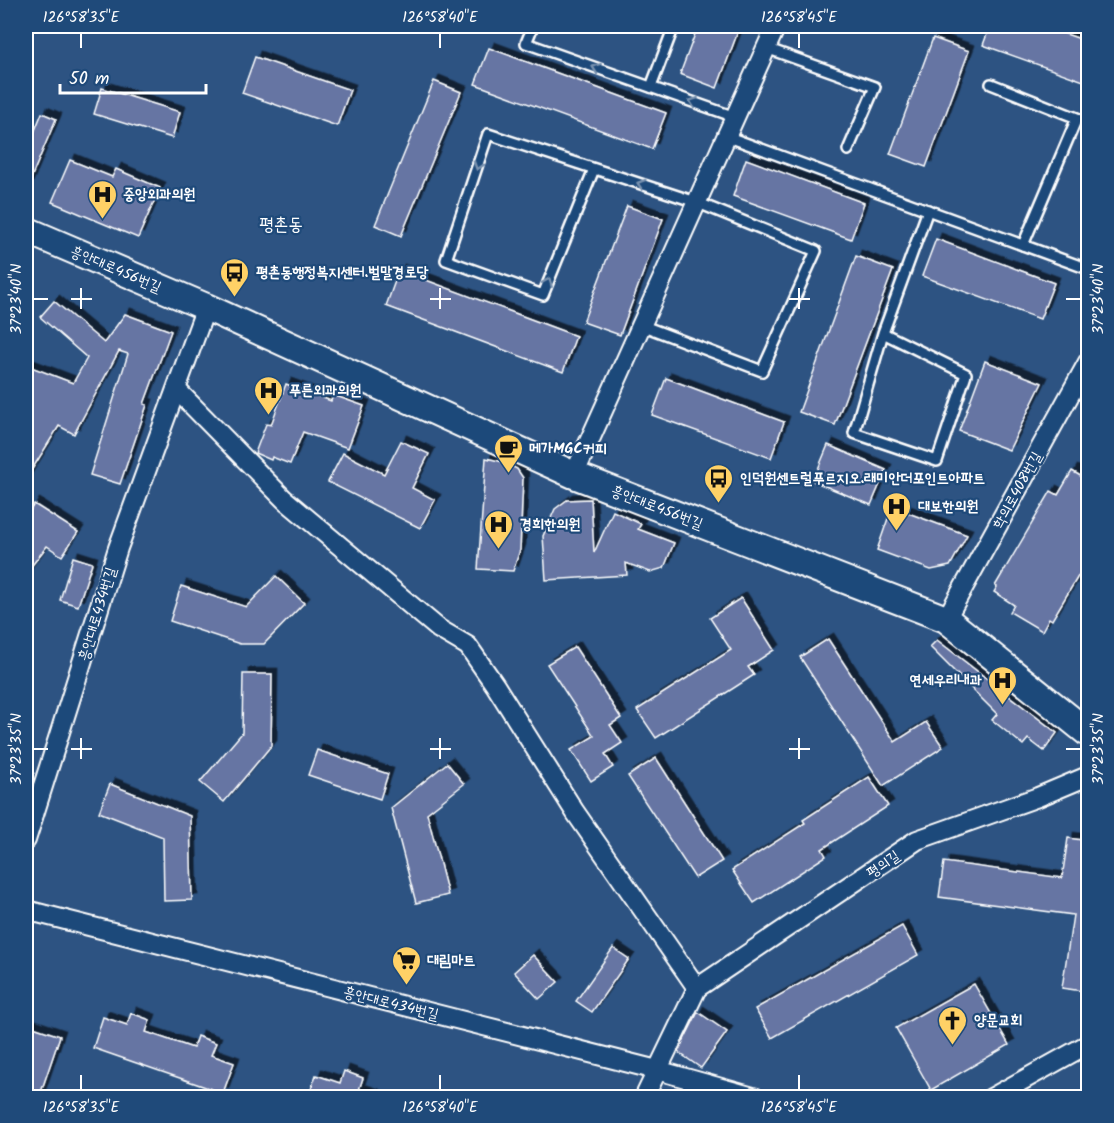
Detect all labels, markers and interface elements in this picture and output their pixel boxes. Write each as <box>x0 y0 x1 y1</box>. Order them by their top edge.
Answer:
text: 126°58'35"E <box>43 6 120 30</box>
text: 126°58'40"E <box>402 6 479 30</box>
text: 126°58'45"E <box>761 6 838 30</box>
scale bar <box>60 57 206 95</box>
one-way arrow <box>591 62 602 75</box>
text: 50 m <box>69 65 109 94</box>
one-way arrow <box>688 97 699 110</box>
one-way arrow <box>472 160 485 171</box>
hospital icon: 중앙외과의원 <box>86 178 118 220</box>
one-way arrow <box>636 179 647 191</box>
place label: 중앙외과의원 <box>123 183 195 207</box>
district label: 평촌동 <box>259 211 303 240</box>
street label: 흥안대로456번길 <box>66 240 165 300</box>
bus stop icon: 평촌동행정복지센터.벌말경로당 <box>219 256 251 298</box>
place label: 평촌동행정복지센터.벌말경로당 <box>256 261 429 285</box>
text: 37°23'40"N <box>5 264 29 334</box>
text: 37°23'40"N <box>1087 264 1111 334</box>
one-way arrow <box>541 277 553 288</box>
hospital icon: 푸른외과의원 <box>252 374 284 416</box>
place label: 푸른외과의원 <box>289 379 361 403</box>
cafe icon: 메가MGC커피 <box>492 432 524 474</box>
place label: 메가MGC커피 <box>529 437 607 461</box>
street label: 학의로408번길 <box>987 447 1049 534</box>
bus stop icon: 인덕원센트럴푸르지오.래미안더포인트아파트 <box>703 462 735 504</box>
place label: 인덕원센트럴푸르지오.래미안더포인트아파트 <box>740 467 985 491</box>
street label: 흥안대로456번길 <box>607 479 706 537</box>
hospital icon: 대보한의원 <box>881 490 913 532</box>
place label: 대보한의원 <box>918 495 978 519</box>
hospital icon: 경희한의원 <box>483 508 515 550</box>
place label: 경희한의원 <box>520 513 580 537</box>
street label: 흥안대로434번길 <box>72 564 124 664</box>
hospital icon: 연세우리내과 <box>987 664 1019 706</box>
place label: 연세우리내과 <box>910 669 982 693</box>
text: 37°23'35"N <box>5 713 29 785</box>
text: 37°23'35"N <box>1087 713 1111 785</box>
street label: 평의길 <box>862 845 905 885</box>
supermarket icon: 대림마트 <box>390 944 422 986</box>
place label: 대림마트 <box>427 949 475 973</box>
street label: 흥안대로434번길 <box>341 981 441 1027</box>
church icon: 양문교회 <box>937 1004 969 1046</box>
place label: 양문교회 <box>974 1009 1022 1033</box>
text: 126°58'35"E <box>43 1096 120 1120</box>
text: 126°58'40"E <box>402 1096 479 1120</box>
text: 126°58'45"E <box>761 1096 838 1120</box>

